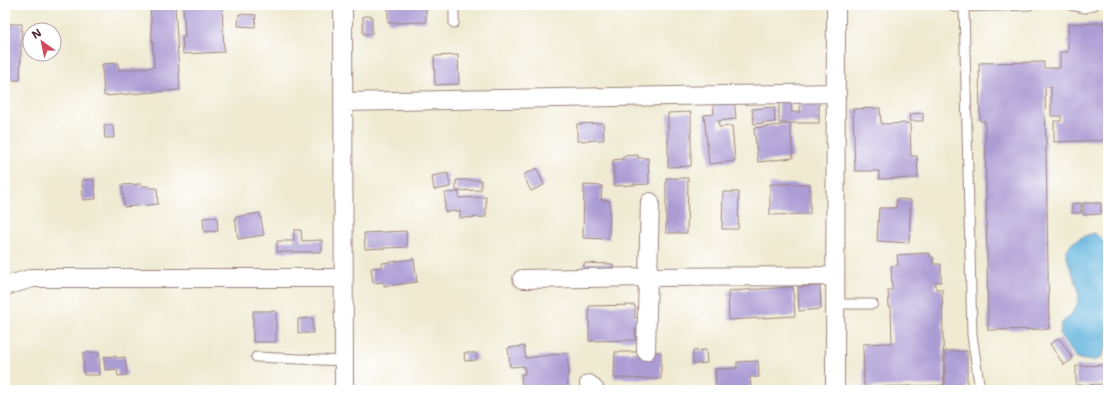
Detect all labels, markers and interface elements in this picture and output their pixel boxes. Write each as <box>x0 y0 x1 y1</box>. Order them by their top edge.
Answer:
north arrow <box>22 22 62 62</box>
text: N <box>29 25 45 43</box>

